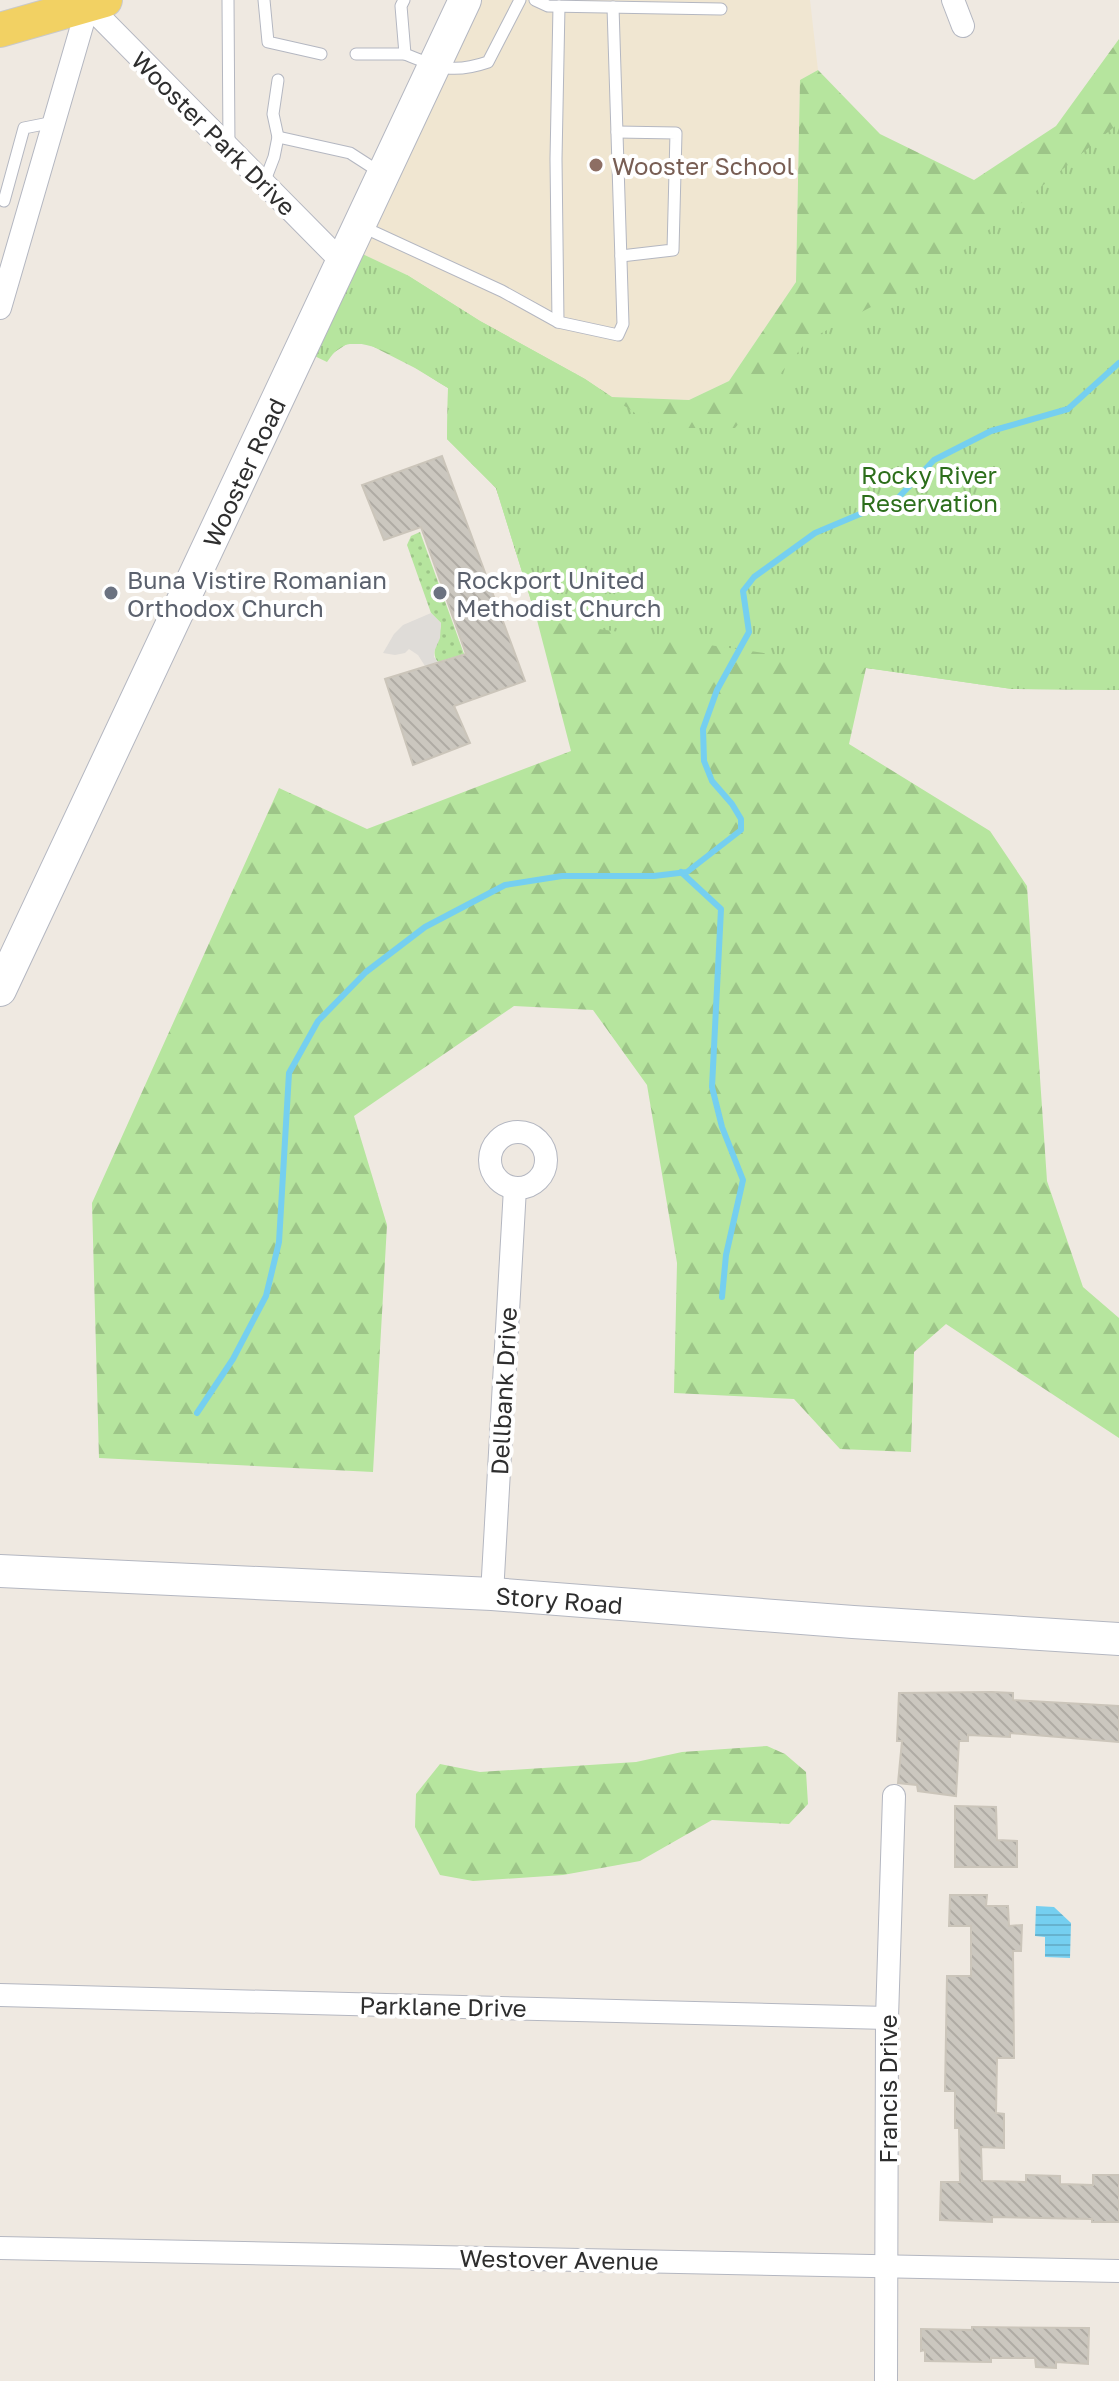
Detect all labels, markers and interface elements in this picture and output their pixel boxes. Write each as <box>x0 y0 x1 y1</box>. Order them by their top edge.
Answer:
street label: Wooster Park Drive <box>126 45 302 221</box>
place label: Wooster School <box>612 151 794 180</box>
marker: Wooster School <box>587 156 605 174</box>
street label: Wooster Road <box>196 393 291 551</box>
park label: Rocky River Reservation <box>860 460 998 517</box>
place label: Buna Vistire Romanian Orthodox Church <box>127 565 387 622</box>
place label: Rockport United Methodist Church <box>456 565 661 622</box>
marker: Buna Vistire Romanian Orthodox Church <box>102 584 120 602</box>
marker: Rockport United Methodist Church <box>431 584 449 602</box>
street label: Dellbank Drive <box>484 1306 522 1476</box>
street label: Story Road <box>495 1580 624 1619</box>
street label: Parklane Drive <box>359 1990 527 2022</box>
street label: Francis Drive <box>873 2014 902 2164</box>
street label: Westover Avenue <box>459 2243 659 2275</box>

